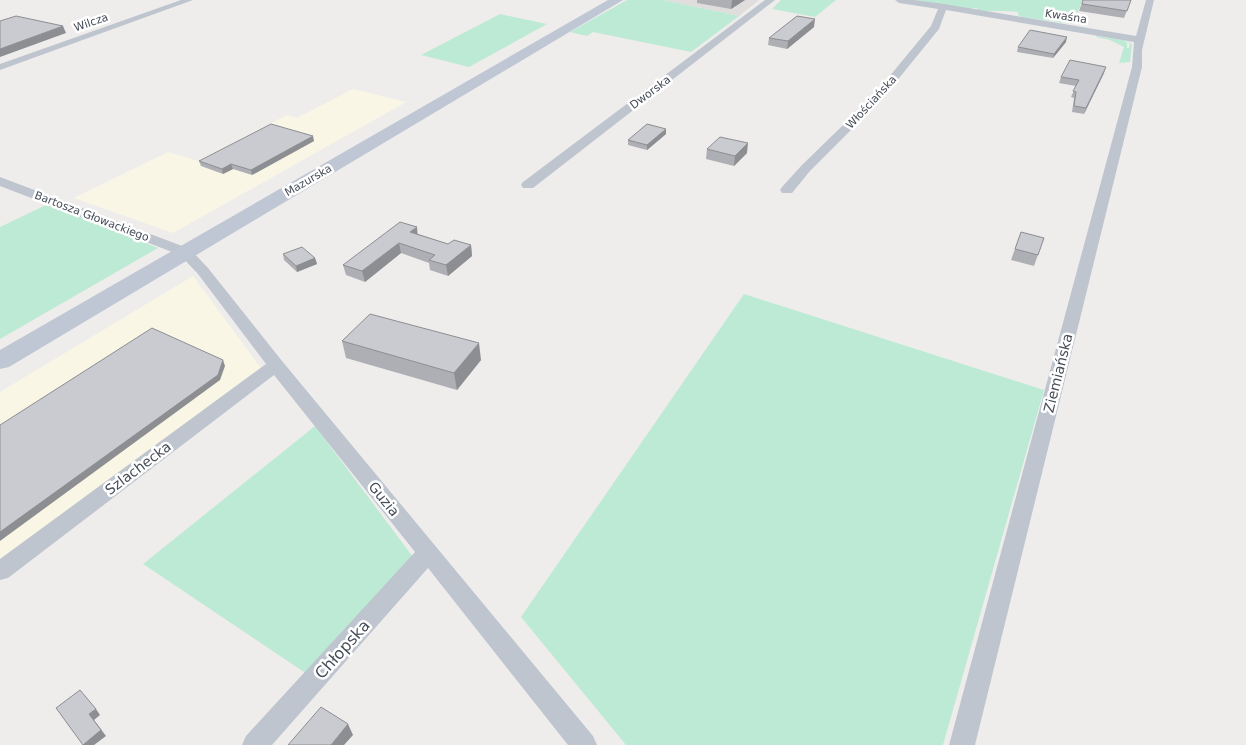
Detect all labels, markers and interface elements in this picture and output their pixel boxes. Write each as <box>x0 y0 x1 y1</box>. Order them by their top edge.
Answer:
street label: Kwaśna <box>1044 7 1088 26</box>
street label: Wilcza <box>72 11 110 34</box>
street label: Dworska <box>627 73 673 112</box>
street label: Włościańska <box>843 73 899 132</box>
street label: Mazurska <box>282 162 334 199</box>
street label: Bartosza Głowackiego <box>33 189 151 244</box>
street label: Ziemiańska <box>1040 332 1076 414</box>
street label: Szlachecka <box>102 438 174 498</box>
street label: Guzia <box>365 479 403 519</box>
street label: Chłopska <box>311 616 374 683</box>

